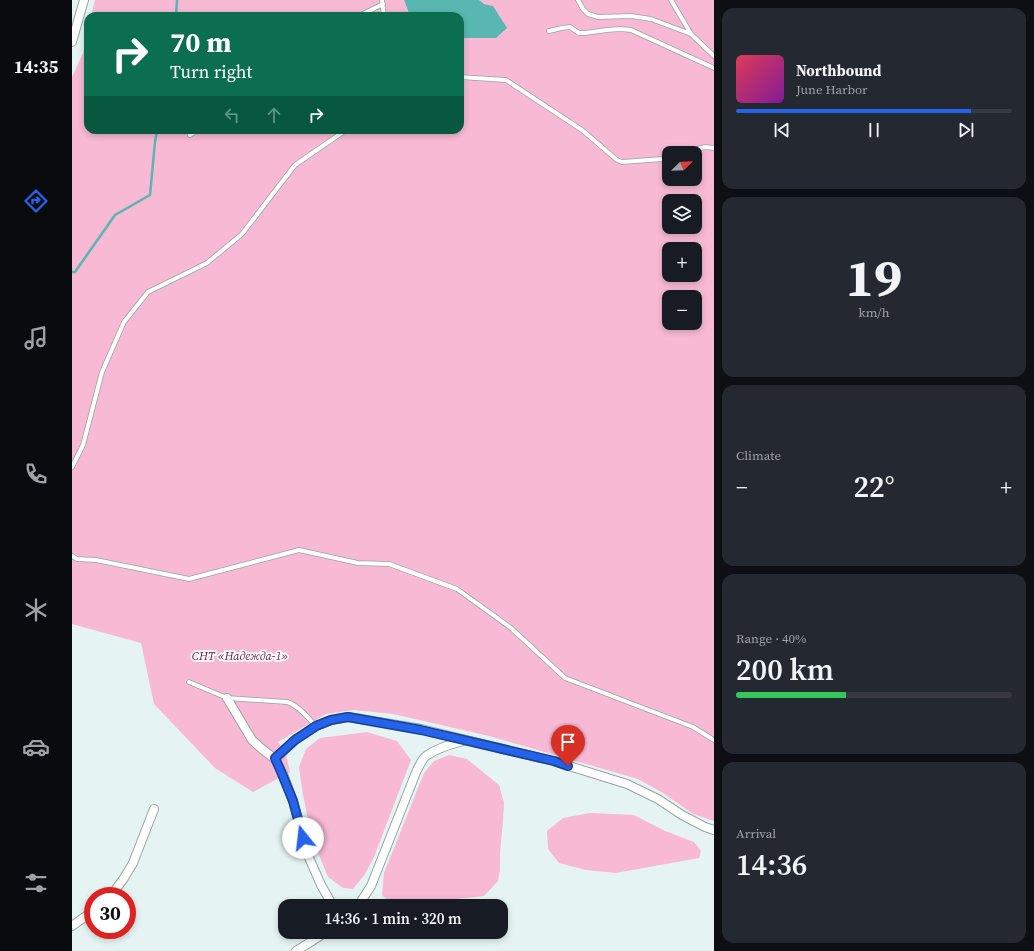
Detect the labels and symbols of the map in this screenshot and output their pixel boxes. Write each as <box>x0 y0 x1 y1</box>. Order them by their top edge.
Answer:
north arrow <box>662 146 702 186</box>
park label: СНТ «Надежда-1» <box>192 648 288 664</box>
pin <box>551 725 585 766</box>
position arrow <box>282 817 324 859</box>
speed limit sign: 30 <box>84 887 136 939</box>

